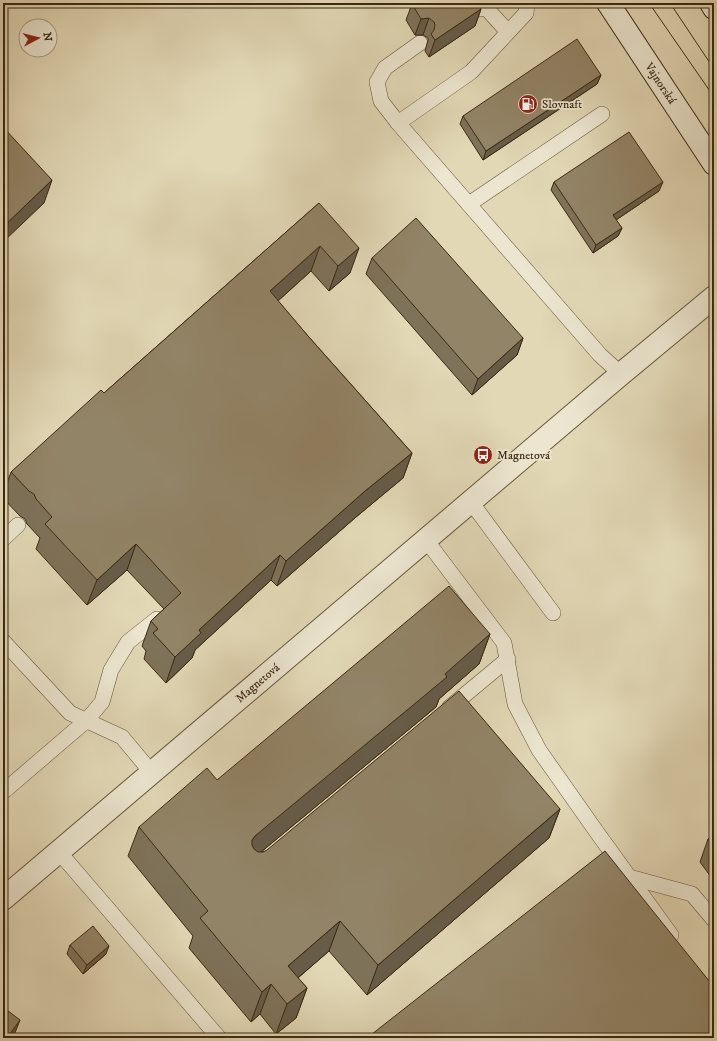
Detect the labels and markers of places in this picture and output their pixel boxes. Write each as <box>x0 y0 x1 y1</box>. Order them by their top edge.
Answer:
fuel station icon: Slovnaft <box>517 93 539 115</box>
place label: Slovnaft <box>542 97 582 112</box>
bus stop icon: Magnetová <box>472 444 494 466</box>
place label: Magnetová <box>497 448 551 463</box>

